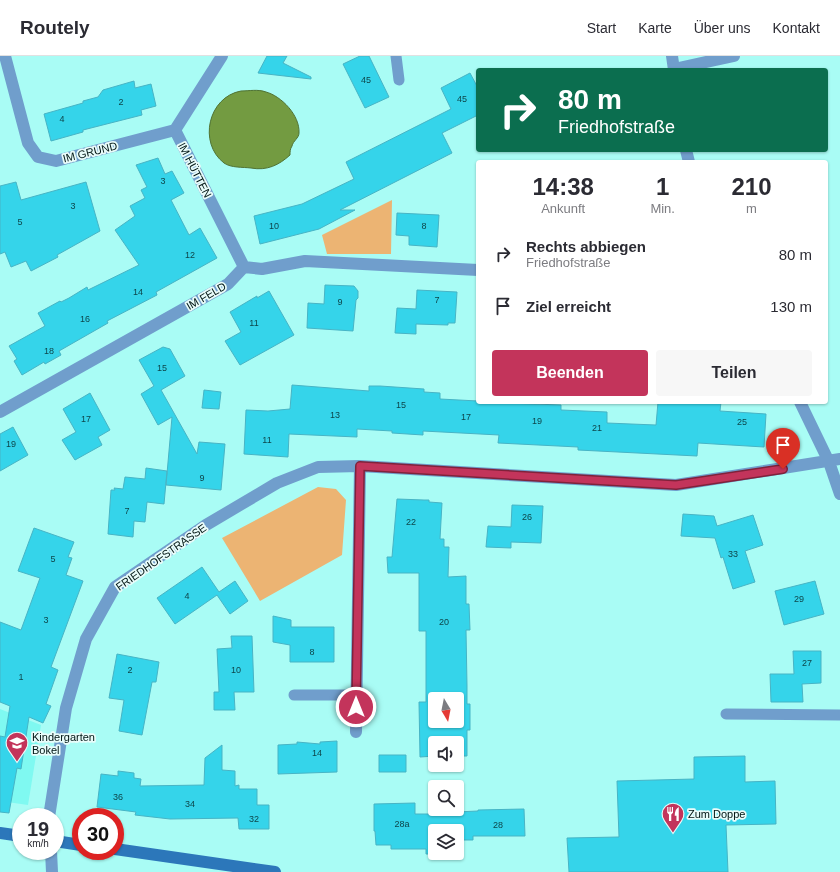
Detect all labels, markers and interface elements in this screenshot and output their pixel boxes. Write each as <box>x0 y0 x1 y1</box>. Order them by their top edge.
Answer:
text: Routely <box>20 17 90 38</box>
text: Start <box>587 20 616 36</box>
text: Karte <box>638 20 672 36</box>
text: Über uns <box>694 20 751 36</box>
text: Kontakt <box>773 20 820 36</box>
house number: 45 <box>361 75 371 85</box>
icon: right <box>492 84 544 136</box>
text: 80 m <box>558 84 622 115</box>
house number: 45 <box>457 94 467 104</box>
house number: 2 <box>118 97 124 107</box>
house number: 4 <box>59 114 65 124</box>
text: Friedhofstraße <box>558 117 675 137</box>
street label: IM GRUND <box>62 139 118 165</box>
street label: IM HÜTTEN <box>176 141 214 199</box>
text: 14:38 <box>533 173 594 200</box>
text: 1 <box>656 173 669 200</box>
text: 210 <box>731 173 772 200</box>
house number: 3 <box>160 176 166 186</box>
house number: 3 <box>70 201 76 211</box>
text: Ankunft <box>541 201 585 216</box>
text: Min. <box>650 201 675 216</box>
text: m <box>746 201 757 216</box>
house number: 5 <box>17 217 23 227</box>
house number: 10 <box>269 221 279 231</box>
house number: 8 <box>421 221 427 231</box>
text: Rechts abbiegen <box>526 238 646 255</box>
icon: right <box>492 243 514 265</box>
text: 80 m <box>779 246 812 263</box>
house number: 12 <box>185 250 195 260</box>
text: Friedhofstraße <box>526 255 611 270</box>
street label: IM FELD <box>184 280 228 312</box>
house number: 14 <box>133 287 143 297</box>
house number: 7 <box>434 295 440 305</box>
icon: arrive <box>492 295 514 317</box>
house number: 9 <box>337 297 343 307</box>
text: Ziel erreicht <box>526 298 611 315</box>
text: 130 m <box>770 298 812 315</box>
house number: 16 <box>80 314 90 324</box>
house number: 11 <box>249 318 259 328</box>
house number: 18 <box>44 346 54 356</box>
button: Beenden <box>492 350 648 396</box>
button: Teilen <box>656 350 812 396</box>
house number: 15 <box>157 363 167 373</box>
house number: 15 <box>396 400 406 410</box>
house number: 13 <box>330 410 340 420</box>
house number: 17 <box>461 412 471 422</box>
house number: 17 <box>81 414 91 424</box>
house number: 19 <box>532 416 542 426</box>
house number: 25 <box>737 417 747 427</box>
house number: 21 <box>592 423 602 433</box>
pin <box>766 428 800 469</box>
icon: arrive <box>772 434 794 456</box>
house number: 11 <box>262 435 272 445</box>
house number: 19 <box>6 439 16 449</box>
house number: 9 <box>199 473 205 483</box>
house number: 7 <box>124 506 130 516</box>
house number: 26 <box>522 512 532 522</box>
house number: 22 <box>406 517 416 527</box>
street label: FRIEDHOFSTRASSE <box>113 521 209 593</box>
house number: 33 <box>728 549 738 559</box>
house number: 5 <box>50 554 56 564</box>
house number: 4 <box>184 591 190 601</box>
house number: 29 <box>794 594 804 604</box>
house number: 3 <box>43 615 49 625</box>
house number: 20 <box>439 617 449 627</box>
house number: 8 <box>309 647 315 657</box>
house number: 27 <box>802 658 812 668</box>
house number: 2 <box>127 665 133 675</box>
house number: 10 <box>231 665 241 675</box>
house number: 1 <box>18 672 24 682</box>
position arrow <box>335 686 377 728</box>
north arrow <box>428 692 464 728</box>
map controls <box>428 692 464 860</box>
school or university icon: Kindergarten Bokel <box>4 730 30 763</box>
place label: Kindergarten Bokel <box>32 731 95 756</box>
button: sound <box>428 736 464 772</box>
house number: 14 <box>312 748 322 758</box>
button: search <box>428 780 464 816</box>
house number: 36 <box>113 792 123 802</box>
house number: 34 <box>185 799 195 809</box>
restaurant icon: Zum Doppe <box>660 801 686 834</box>
speed limit sign: 30 <box>72 808 124 860</box>
place label: Zum Doppe <box>688 808 745 820</box>
house number: 32 <box>249 814 259 824</box>
text: 19 <box>27 818 49 840</box>
house number: 28a <box>394 819 410 829</box>
house number: 28 <box>493 820 503 830</box>
button: layers <box>428 824 464 860</box>
text: km/h <box>27 838 49 849</box>

